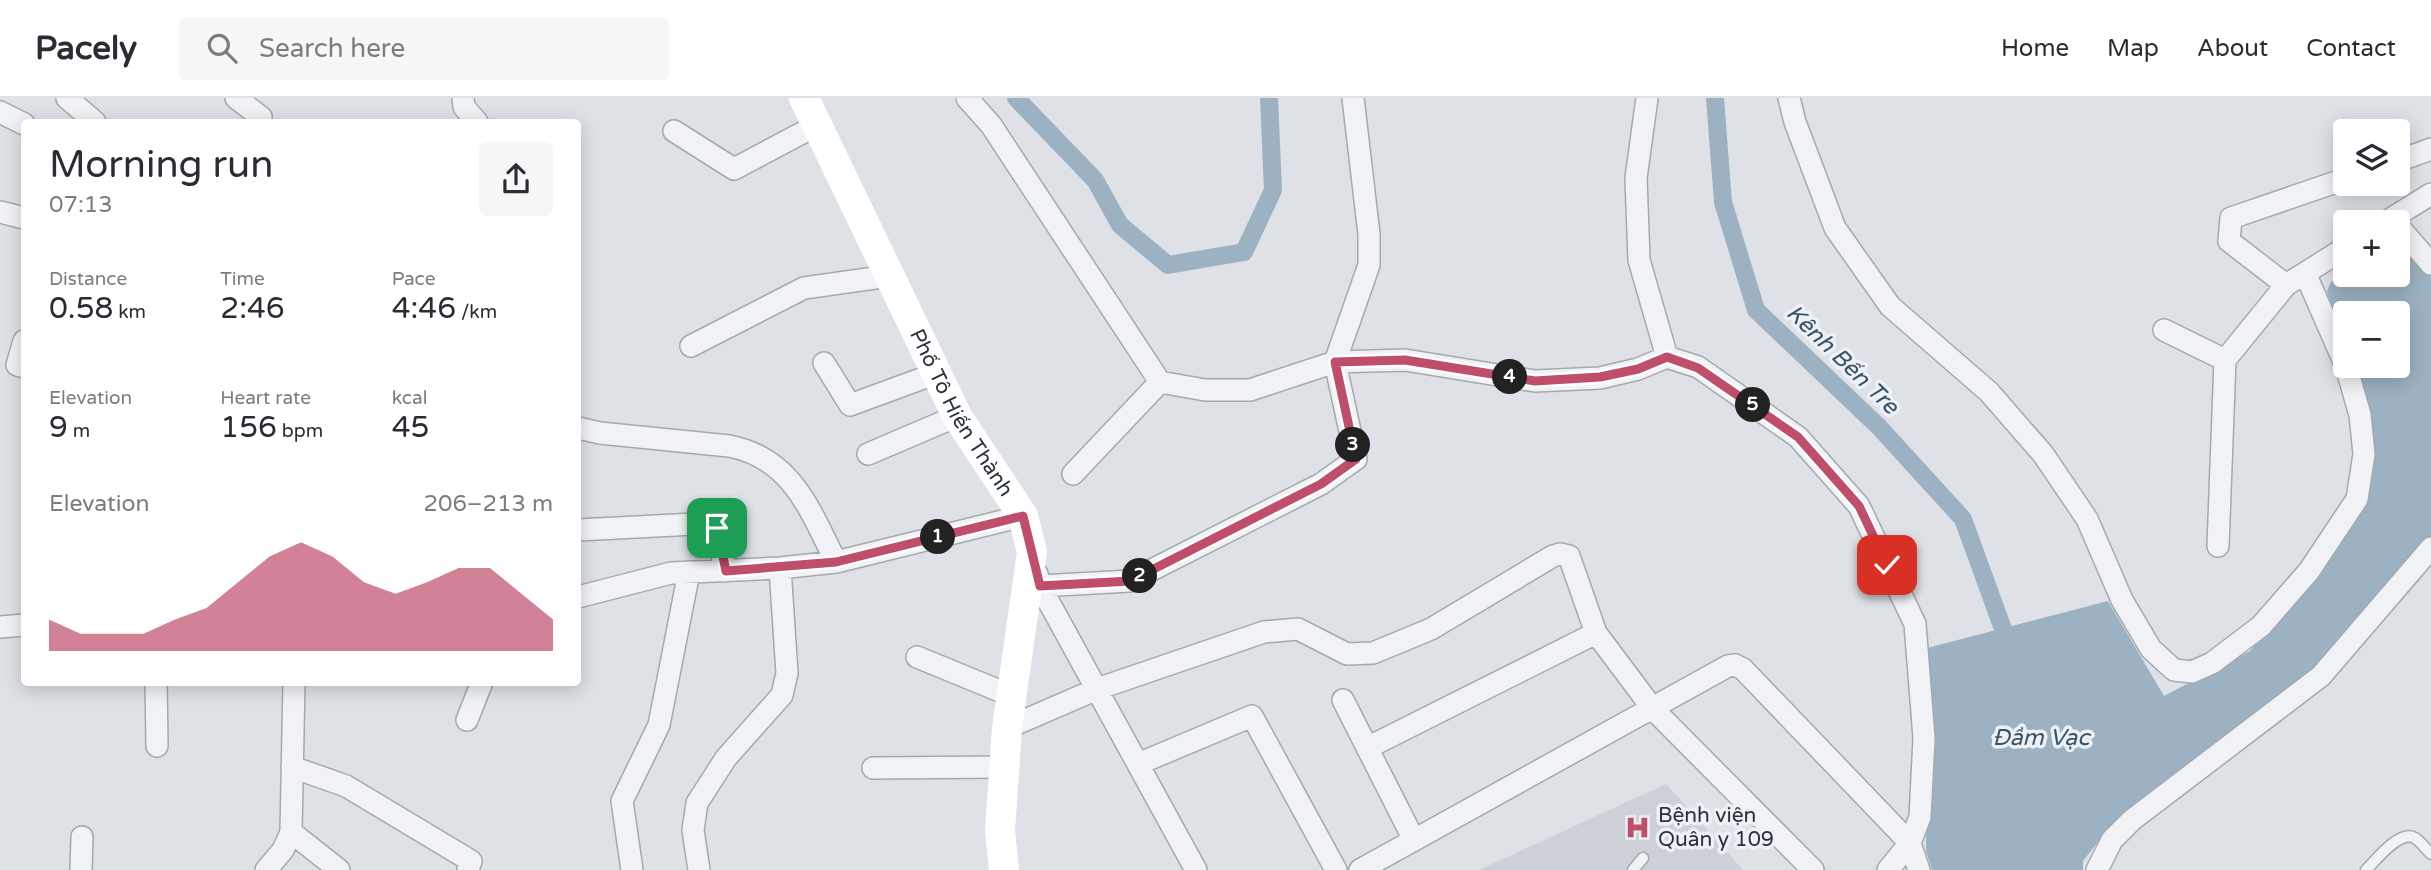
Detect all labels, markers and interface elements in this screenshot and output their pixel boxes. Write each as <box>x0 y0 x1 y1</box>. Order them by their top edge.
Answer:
search box <box>179 17 669 80</box>
text: Pacely <box>35 29 137 68</box>
icon: search <box>203 29 241 67</box>
text: Search here <box>259 33 405 64</box>
text: Home <box>2001 34 2069 63</box>
text: Map <box>2107 34 2159 63</box>
text: About <box>2197 34 2268 63</box>
text: Contact <box>2306 34 2396 63</box>
map controls <box>2333 119 2410 378</box>
button: layers <box>2333 119 2410 196</box>
text: Morning run <box>49 142 273 188</box>
button: share <box>479 142 553 216</box>
text: 07:13 <box>49 191 113 219</box>
button: + <box>2333 210 2410 287</box>
text: Distance <box>49 268 127 290</box>
text: Time <box>220 268 265 290</box>
text: Pace <box>392 268 435 290</box>
text: 0.58 <box>49 290 113 327</box>
text: 2:46 <box>220 290 285 327</box>
text: 4:46 <box>392 290 456 327</box>
water label: Kênh Bến Tre <box>1780 299 1906 422</box>
text: km <box>113 301 146 323</box>
text: /km <box>456 301 497 323</box>
button: − <box>2333 301 2410 378</box>
street label: Phố Tô Hiến Thành <box>904 325 1018 501</box>
pin: 4 <box>1492 360 1528 394</box>
text: 4 <box>1504 365 1515 387</box>
text: Elevation <box>49 387 132 409</box>
text: Heart rate <box>220 387 311 409</box>
text: kcal <box>392 387 427 409</box>
pin: 5 <box>1736 388 1770 422</box>
text: 5 <box>1747 393 1758 415</box>
text: 9 <box>49 409 68 446</box>
text: 156 <box>220 409 277 446</box>
text: 45 <box>392 409 429 446</box>
text: m <box>68 420 90 442</box>
text: bpm <box>277 420 323 442</box>
pin: 3 <box>1336 428 1370 462</box>
text: 3 <box>1347 433 1358 455</box>
text: Elevation <box>49 490 150 518</box>
text: 206–213 m <box>424 490 553 518</box>
pin <box>687 498 747 558</box>
icon: arrive <box>698 509 736 547</box>
pin: 1 <box>920 520 956 555</box>
text: 1 <box>932 525 943 547</box>
pin <box>1857 535 1917 595</box>
icon: check <box>1868 546 1906 584</box>
pin: 2 <box>1122 559 1158 594</box>
text: 2 <box>1134 564 1145 586</box>
water label: Đầm Vạc <box>1992 724 2092 752</box>
place label: Bệnh viện Quân y 109 <box>1658 803 1774 852</box>
hospital icon: Bệnh viện Quân y 109 <box>1624 813 1652 841</box>

